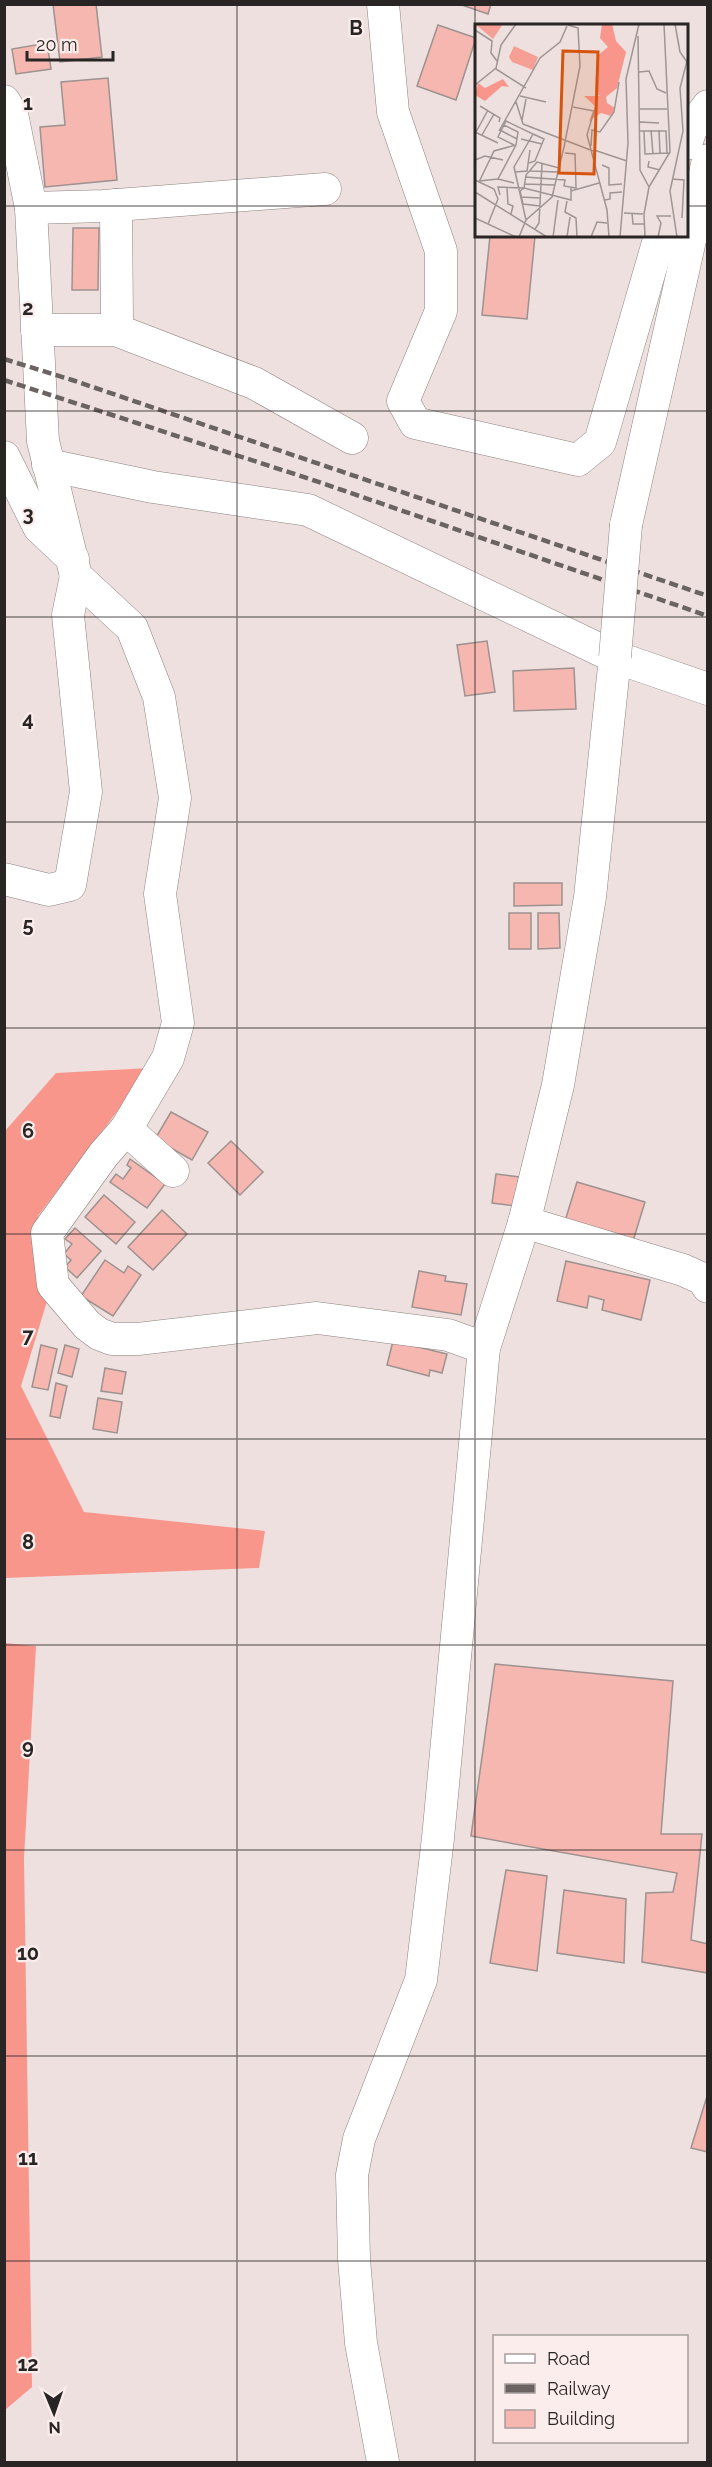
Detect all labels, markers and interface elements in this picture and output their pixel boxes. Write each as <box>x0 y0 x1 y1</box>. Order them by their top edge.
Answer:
text: B <box>349 16 363 40</box>
scale bar <box>27 24 112 62</box>
inset map <box>475 24 688 237</box>
text: 20 m <box>36 34 78 55</box>
text: 1 <box>23 91 33 115</box>
text: 2 <box>22 296 34 320</box>
text: 3 <box>22 502 34 526</box>
text: 4 <box>22 707 34 731</box>
text: 5 <box>22 913 34 937</box>
text: 6 <box>22 1119 34 1143</box>
text: 7 <box>22 1324 34 1348</box>
text: 8 <box>22 1530 34 1554</box>
text: 9 <box>22 1735 34 1759</box>
text: 10 <box>17 1941 39 1965</box>
text: 11 <box>18 2146 38 2170</box>
legend <box>493 2335 688 2443</box>
text: Road <box>547 2348 590 2369</box>
text: 12 <box>17 2352 39 2376</box>
text: Railway <box>547 2378 611 2399</box>
north arrow <box>24 2383 84 2443</box>
text: Building <box>547 2408 615 2429</box>
text: N <box>48 2418 61 2437</box>

